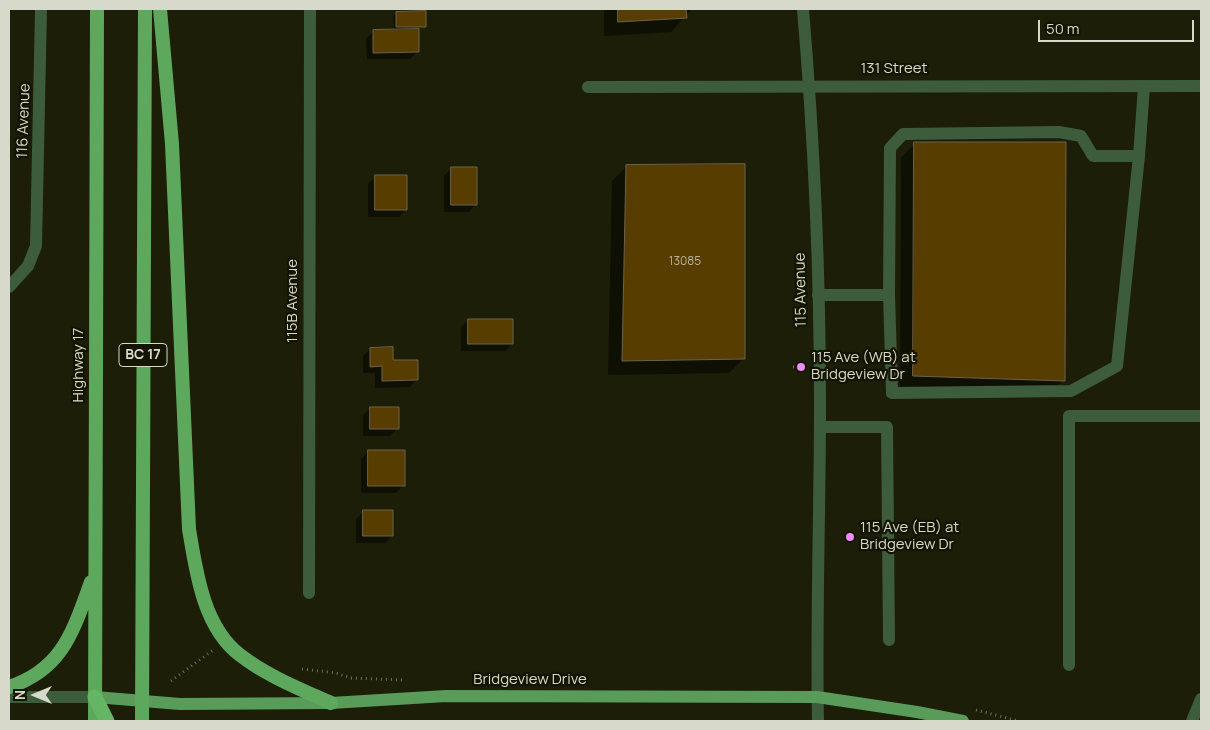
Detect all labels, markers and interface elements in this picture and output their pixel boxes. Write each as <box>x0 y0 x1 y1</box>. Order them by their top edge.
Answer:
scale bar <box>1040 10 1196 42</box>
text: 50 m <box>1046 18 1080 39</box>
street label: 131 Street <box>860 60 928 78</box>
street label: 116 Avenue <box>14 83 34 159</box>
street label: 115 Avenue <box>791 252 811 328</box>
house number: 13085 <box>669 255 701 269</box>
street label: 115B Avenue <box>284 259 302 343</box>
street label: Highway 17 <box>70 328 88 402</box>
road number: BC 17 <box>119 344 167 366</box>
place label: 115 Ave (WB) at Bridgeview Dr <box>811 349 916 384</box>
marker: 115 Ave (WB) at Bridgeview Dr <box>795 361 807 373</box>
place label: 115 Ave (EB) at Bridgeview Dr <box>860 519 959 554</box>
marker: 115 Ave (EB) at Bridgeview Dr <box>844 531 856 543</box>
north arrow <box>10 670 60 720</box>
street label: Bridgeview Drive <box>473 671 587 689</box>
text: N <box>10 690 29 700</box>

